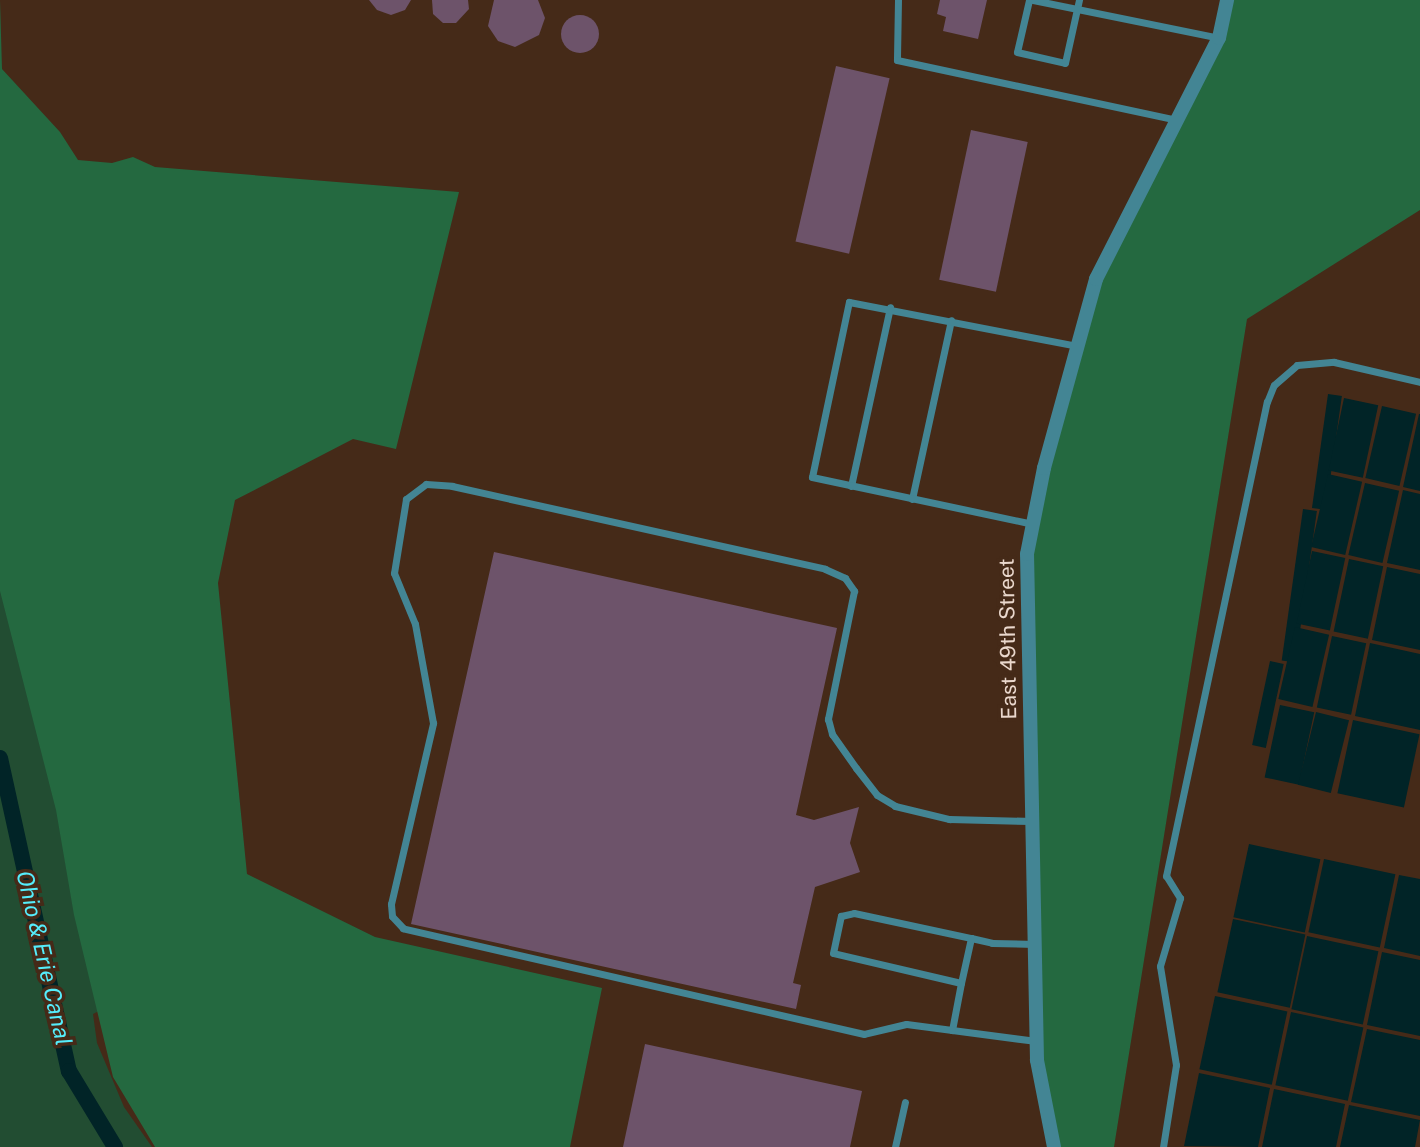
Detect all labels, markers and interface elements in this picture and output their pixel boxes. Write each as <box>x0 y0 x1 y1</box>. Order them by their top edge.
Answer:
street label: East 49th Street <box>994 558 1022 720</box>
water label: Ohio & Erie Canal <box>10 868 78 1048</box>

